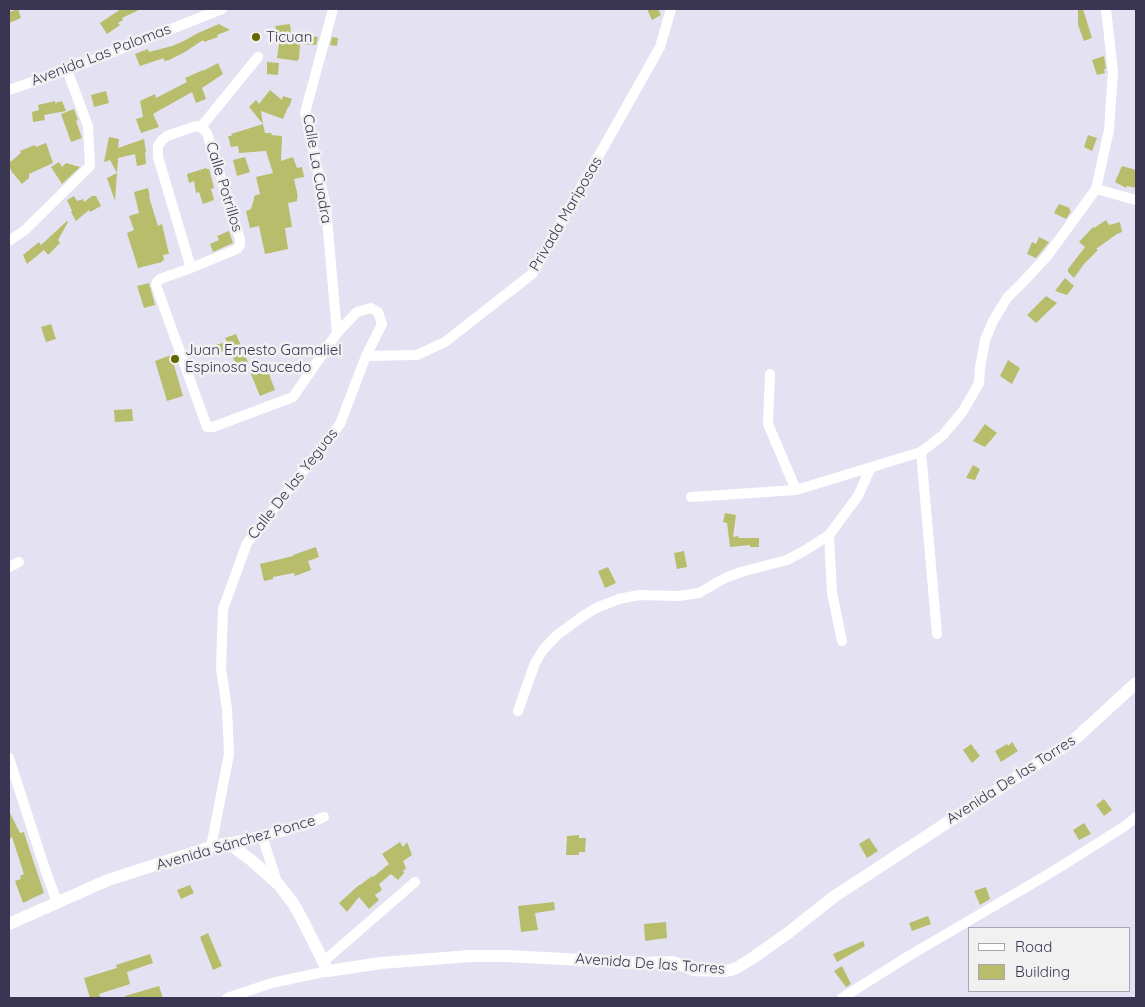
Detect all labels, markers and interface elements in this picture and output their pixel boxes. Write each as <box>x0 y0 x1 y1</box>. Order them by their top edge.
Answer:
street label: Avenida Las Palomas <box>29 20 173 90</box>
place label: Ticuan <box>266 28 312 46</box>
marker: Ticuan <box>250 31 262 43</box>
street label: Calle La Cuadra <box>299 113 335 225</box>
street label: Calle Potrillos <box>202 140 246 234</box>
street label: Privada Mariposas <box>526 154 606 274</box>
place label: Juan Ernesto Gamaliel Espinosa Saucedo <box>185 341 342 376</box>
marker: Juan Ernesto Gamaliel Espinosa Saucedo <box>169 353 181 365</box>
street label: Calle De las Yeguas <box>244 425 342 543</box>
street label: Avenida De las Torres <box>943 732 1079 828</box>
street label: Avenida Sánchez Ponce <box>154 812 318 874</box>
legend <box>968 927 1130 992</box>
text: Road <box>1015 937 1052 956</box>
street label: Avenida De las Torres <box>575 950 725 978</box>
text: Building <box>1015 962 1070 981</box>

